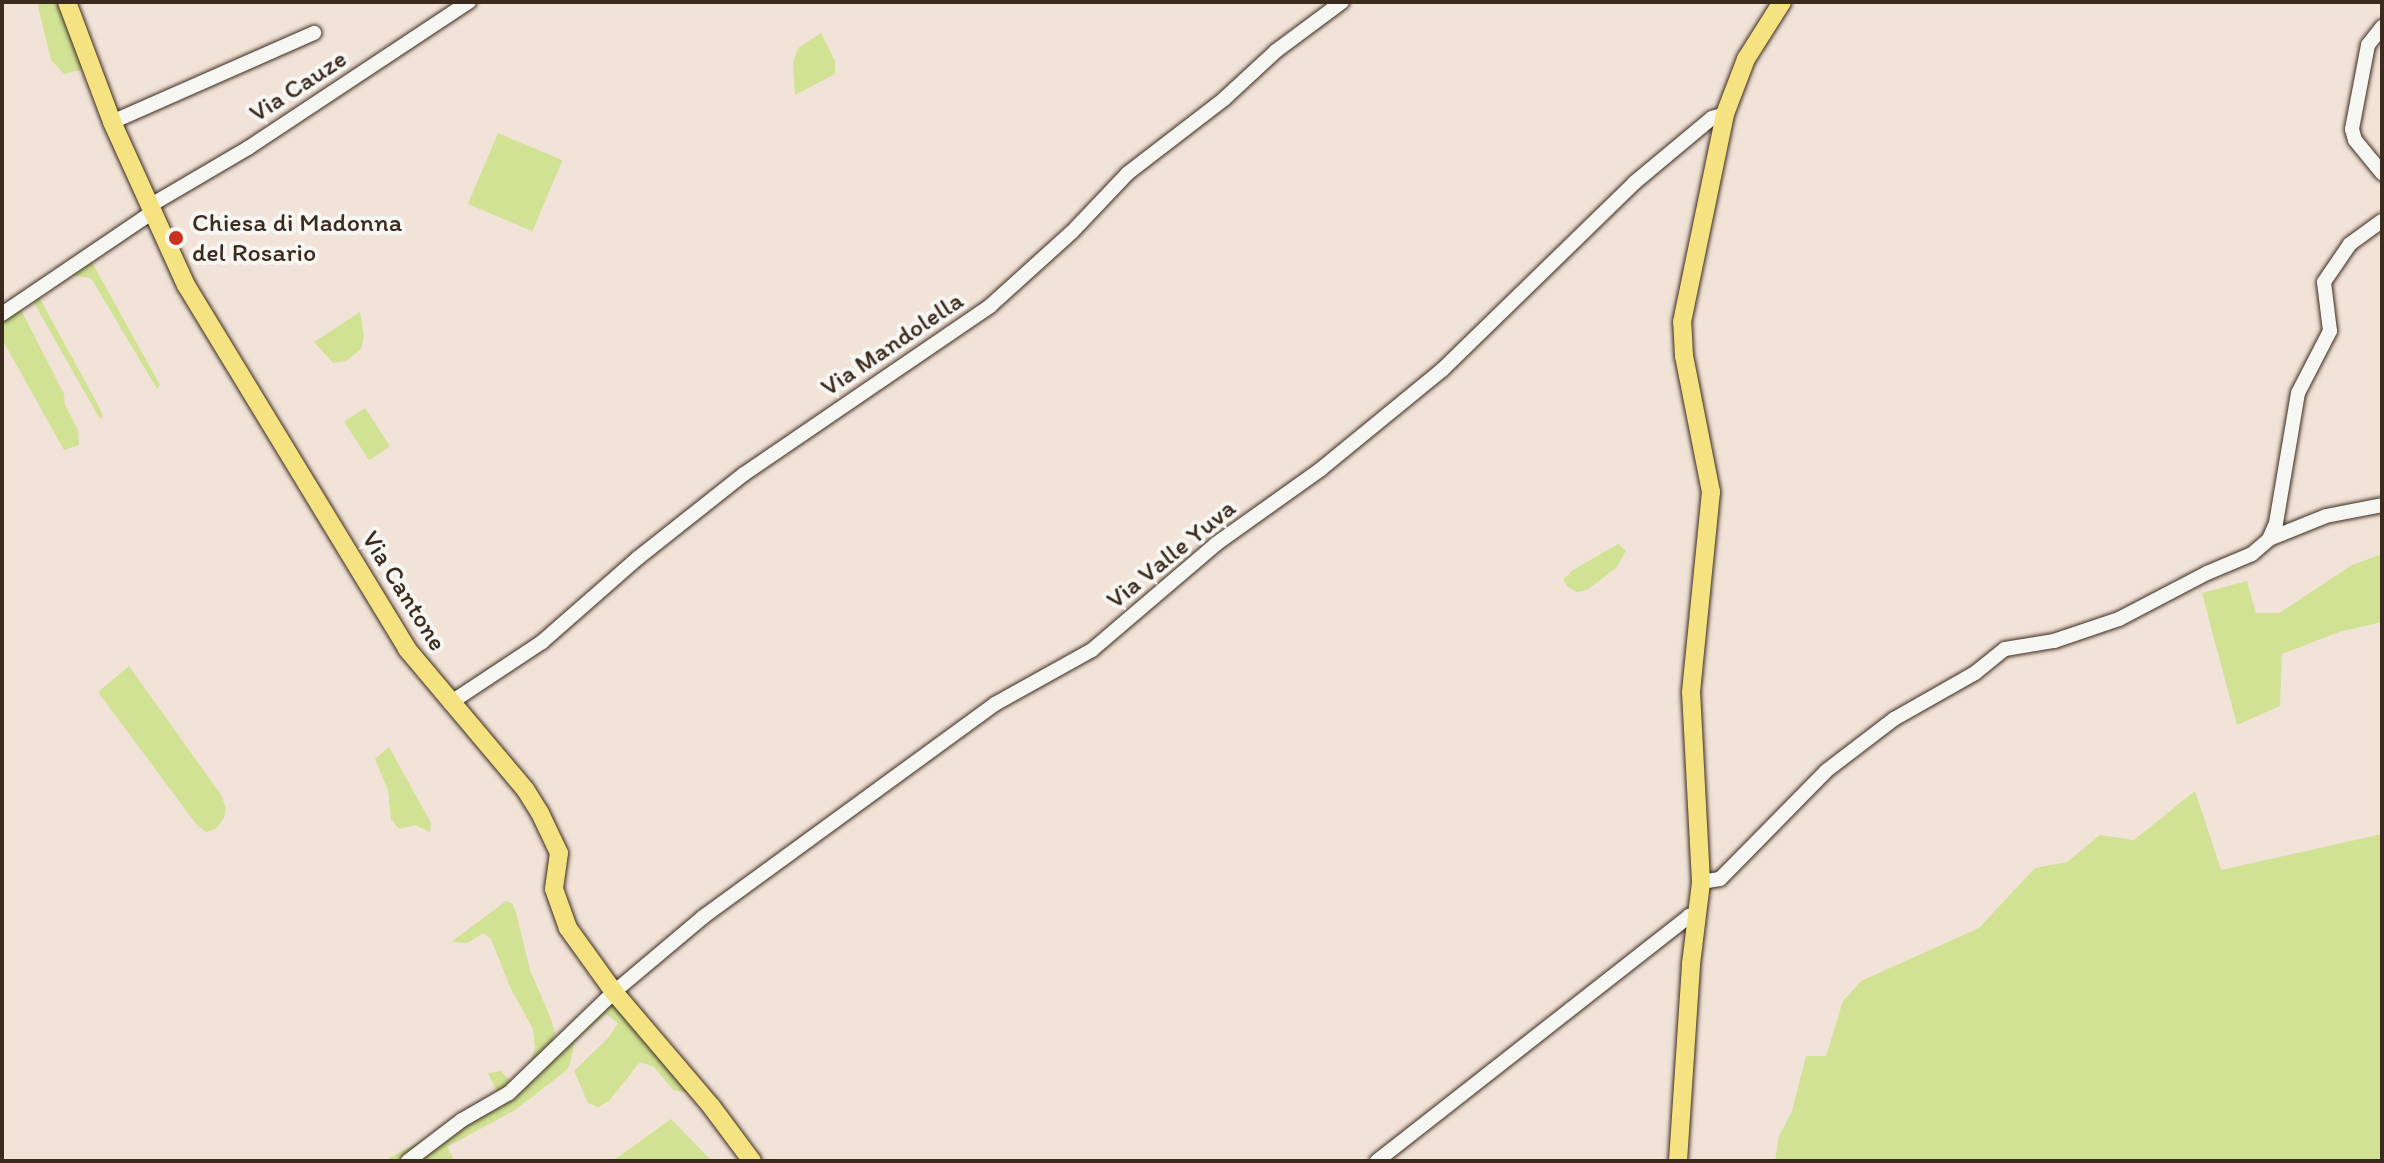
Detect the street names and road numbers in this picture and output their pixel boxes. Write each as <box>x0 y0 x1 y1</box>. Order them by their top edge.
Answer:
street label: Via Cauze <box>244 43 352 129</box>
street label: Via Mandolella <box>815 285 969 403</box>
street label: Via Valle Yuva <box>1101 493 1241 615</box>
street label: Via Cantone <box>355 525 453 657</box>

